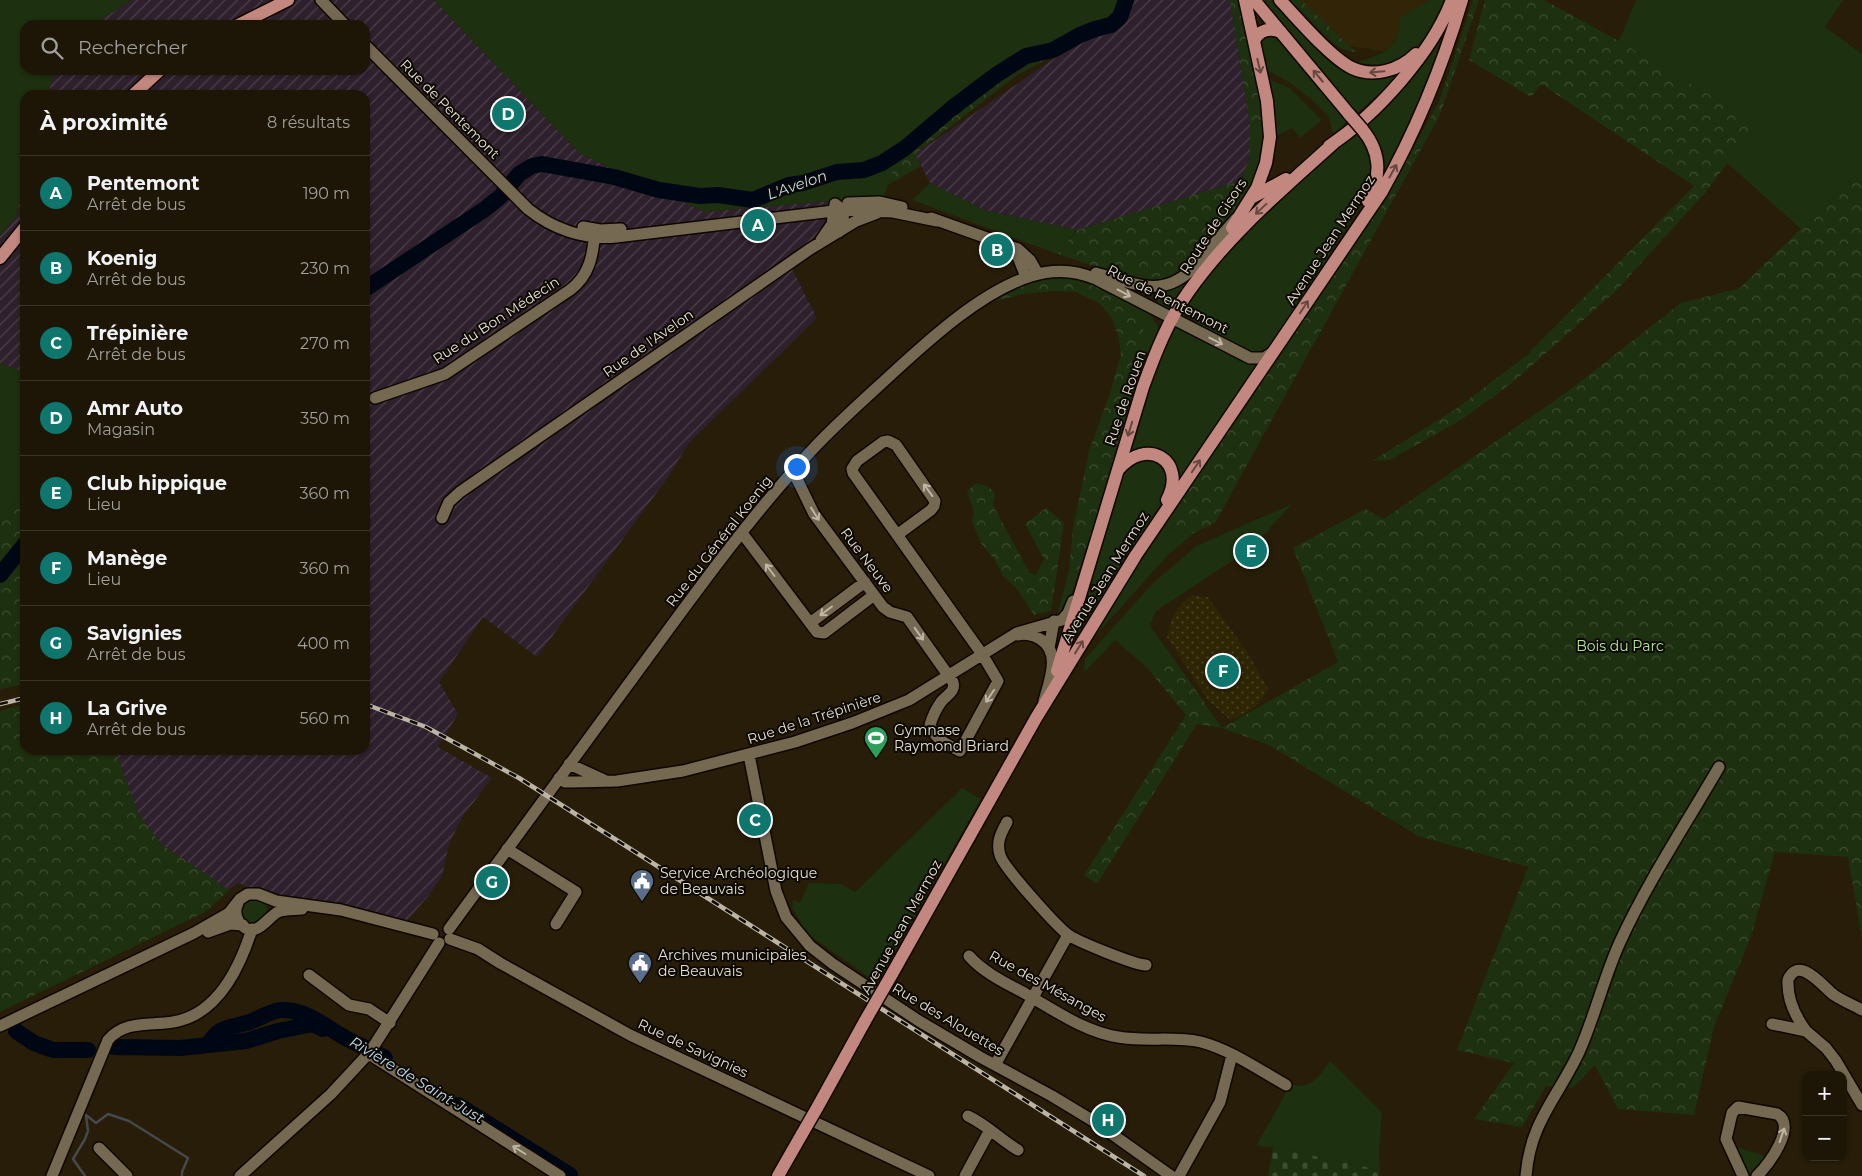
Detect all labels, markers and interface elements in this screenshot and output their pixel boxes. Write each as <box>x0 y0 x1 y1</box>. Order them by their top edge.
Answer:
search box <box>20 20 370 75</box>
icon: search <box>38 34 66 62</box>
text: Rechercher <box>78 36 188 59</box>
street label: Rue de Pentemont <box>396 55 504 163</box>
one-way arrow <box>1255 57 1264 73</box>
one-way arrow <box>1370 67 1386 76</box>
one-way arrow <box>1312 70 1324 83</box>
pin: D <box>492 95 524 133</box>
text: À proximité <box>40 110 168 135</box>
text: 8 résultats <box>267 113 350 132</box>
one-way arrow <box>1389 164 1399 178</box>
water label: L'Avelon <box>764 165 829 204</box>
text: Pentemont <box>87 172 200 195</box>
street label: Avenue Jean Mermoz <box>1281 172 1379 308</box>
street label: Route de Gisors <box>1175 175 1251 277</box>
text: A <box>50 184 62 203</box>
text: 190 m <box>303 184 350 203</box>
text: Arrêt de bus <box>87 195 185 214</box>
one-way arrow <box>1254 203 1267 215</box>
pin: A <box>742 206 774 244</box>
pin: B <box>981 231 1013 269</box>
text: Koenig <box>87 247 157 270</box>
text: B <box>50 259 62 278</box>
text: 230 m <box>300 259 350 278</box>
street label: Rue de Pentemont <box>1104 261 1232 338</box>
text: Arrêt de bus <box>87 270 185 289</box>
street label: Rue du Bon Médecin <box>429 272 563 368</box>
one-way arrow <box>1116 288 1131 298</box>
one-way arrow <box>1299 300 1309 314</box>
street label: Rue de l'Avelon <box>599 305 697 381</box>
text: Trépinière <box>87 322 188 345</box>
text: C <box>50 334 62 353</box>
text: 270 m <box>300 334 350 353</box>
one-way arrow <box>1208 336 1223 346</box>
text: Arrêt de bus <box>87 345 185 364</box>
street label: Rue de Rouen <box>1100 348 1150 448</box>
text: Amr Auto <box>87 397 183 420</box>
text: D <box>49 409 63 428</box>
text: 350 m <box>300 409 350 428</box>
text: Magasin <box>87 420 155 439</box>
one-way arrow <box>1124 421 1134 437</box>
your location <box>784 454 810 480</box>
one-way arrow <box>1191 460 1201 474</box>
text: Club hippique <box>87 472 227 495</box>
street label: Rue du Général Koenig <box>662 472 776 610</box>
one-way arrow <box>923 483 933 497</box>
text: E <box>51 484 61 503</box>
text: 360 m <box>299 484 350 503</box>
text: Lieu <box>87 495 121 514</box>
one-way arrow <box>811 507 821 521</box>
street label: Avenue Jean Mermoz <box>1057 508 1153 646</box>
street label: Rue Neuve <box>837 524 897 596</box>
pin: E <box>1235 532 1267 570</box>
text: Manège <box>87 547 167 570</box>
text: F <box>51 559 61 578</box>
text: 360 m <box>299 559 350 578</box>
one-way arrow <box>765 563 775 577</box>
text: Lieu <box>87 570 121 589</box>
one-way arrow <box>820 606 833 617</box>
text: Savignies <box>87 622 182 645</box>
one-way arrow <box>914 627 925 641</box>
text: G <box>50 634 62 653</box>
text: 400 m <box>297 634 350 653</box>
park label: Bois du Parc <box>1576 637 1664 655</box>
one-way arrow <box>1074 640 1084 654</box>
text: Arrêt de bus <box>87 645 185 664</box>
pin: F <box>1207 652 1239 690</box>
street label: Rue de la Trépinière <box>745 688 883 748</box>
one-way arrow <box>985 689 995 703</box>
text: La Grive <box>87 697 167 720</box>
text: H <box>50 709 62 728</box>
text: 560 m <box>299 709 350 728</box>
text: Arrêt de bus <box>87 720 185 739</box>
place label: Gymnase Raymond Briard <box>894 721 1009 755</box>
sports icon: Gymnase Raymond Briard <box>863 725 889 759</box>
pin: C <box>739 801 771 839</box>
street label: Avenue Jean Mermoz <box>856 857 946 997</box>
pin: G <box>476 863 508 901</box>
place label: Service Archéologique de Beauvais <box>660 864 817 898</box>
public building icon: Service Archéologique de Beauvais <box>629 868 655 902</box>
place label: Archives municipales de Beauvais <box>658 946 807 980</box>
street label: Rue des Mésanges <box>986 946 1110 1026</box>
public building icon: Archives municipales de Beauvais <box>627 950 653 984</box>
street label: Rue des Alouettes <box>889 979 1007 1059</box>
street label: Rue de Savignies <box>635 1015 751 1081</box>
water label: Rivière de Saint-Just <box>346 1032 488 1127</box>
map controls <box>1802 1071 1847 1161</box>
button: + <box>1802 1071 1847 1116</box>
pin: H <box>1092 1101 1124 1139</box>
button: − <box>1802 1116 1847 1161</box>
one-way arrow <box>1778 1128 1787 1143</box>
one-way arrow <box>513 1144 527 1154</box>

